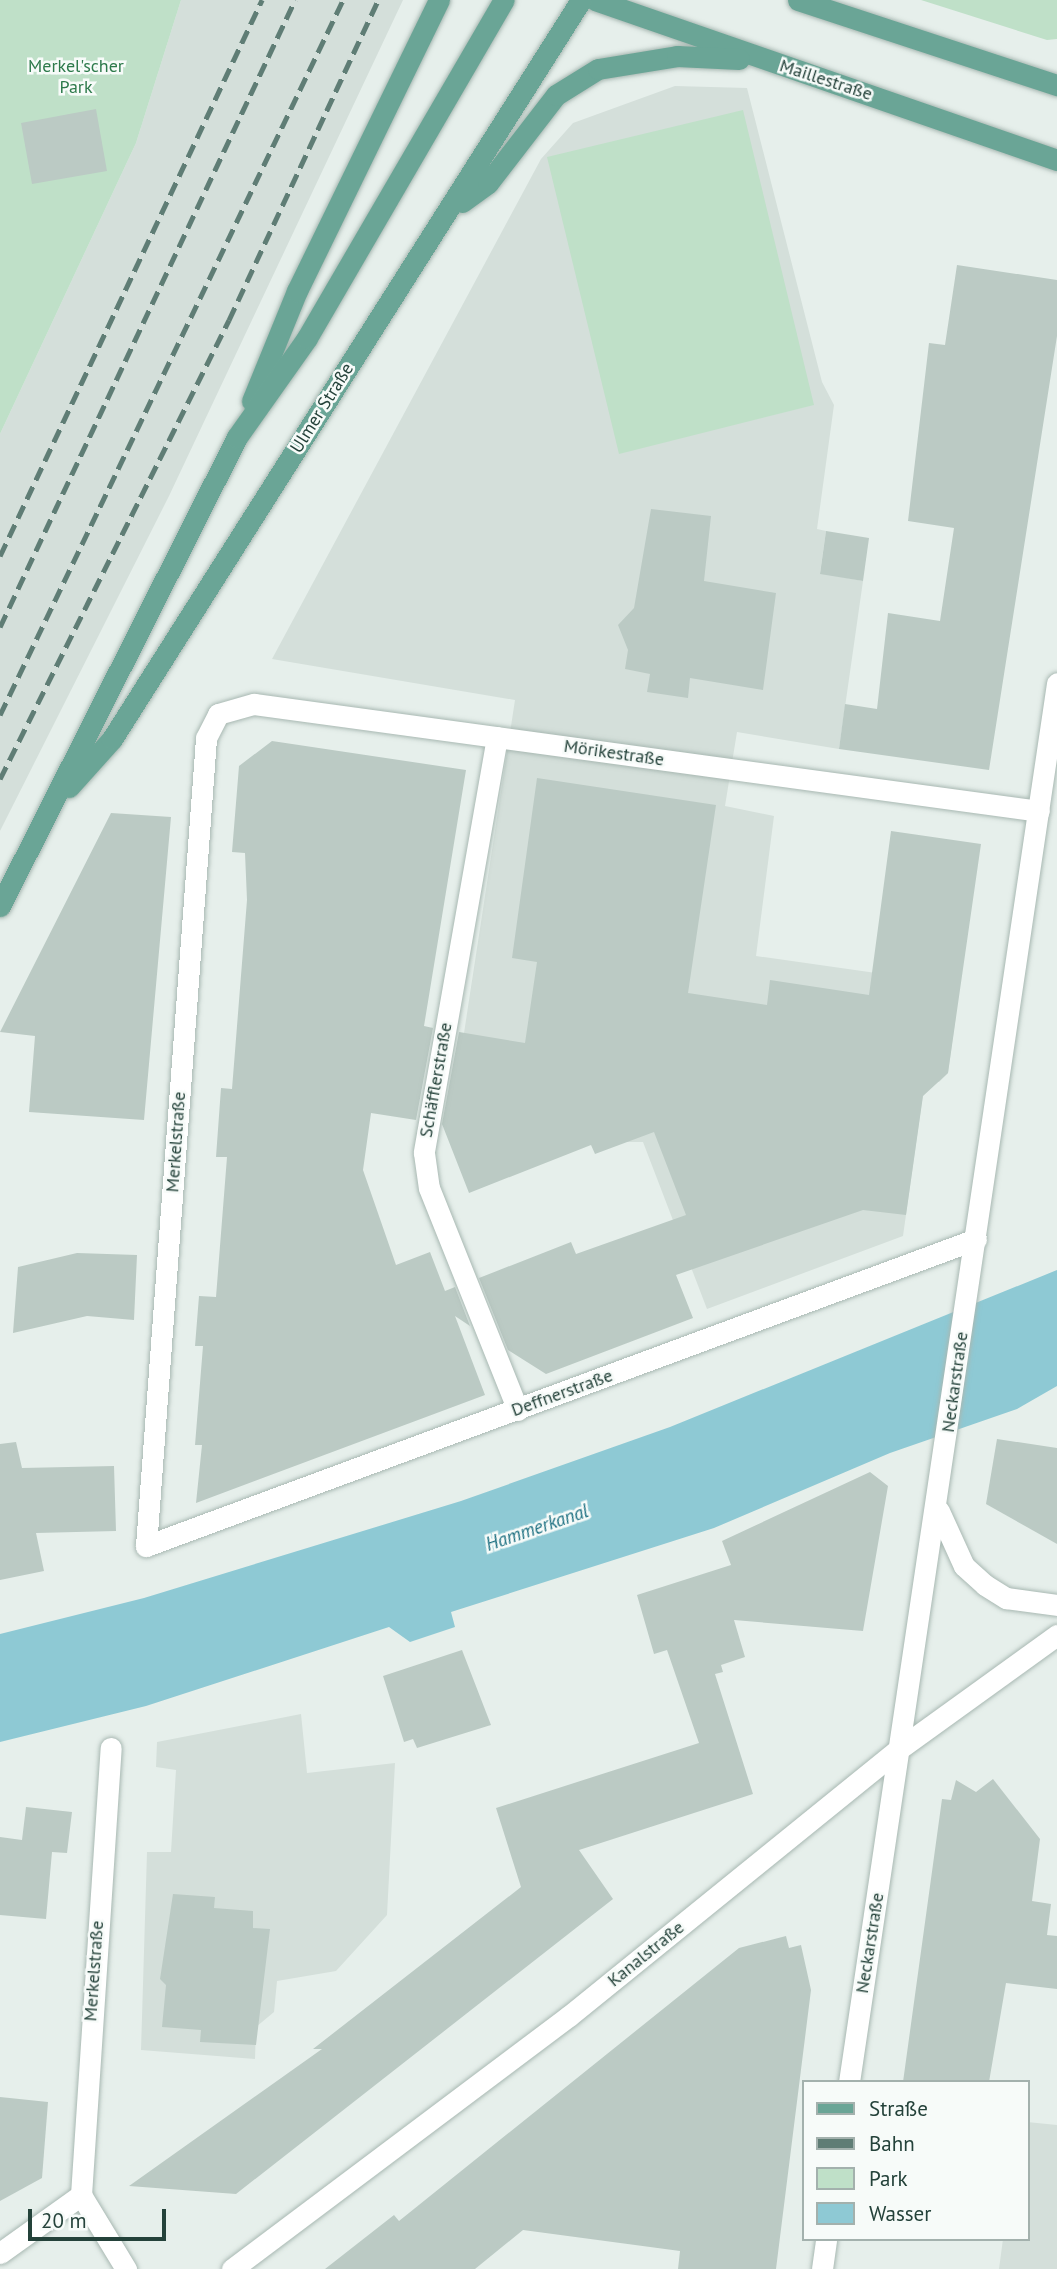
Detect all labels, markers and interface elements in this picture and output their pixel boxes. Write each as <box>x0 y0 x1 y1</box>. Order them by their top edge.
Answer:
street label: Maillestraße <box>777 55 875 105</box>
park label: Merkel'scher Park <box>28 56 124 98</box>
street label: Ulmer Straße <box>286 359 358 457</box>
street label: Mörikestraße <box>563 735 665 771</box>
street label: Schäfflerstraße <box>415 1021 457 1139</box>
street label: Merkelstraße <box>162 1091 190 1193</box>
street label: Neckarstraße <box>937 1330 973 1434</box>
street label: Deffnerstraße <box>508 1365 616 1421</box>
water label: Hammerkanal <box>483 1500 591 1556</box>
street label: Neckarstraße <box>851 1891 889 1995</box>
street label: Kanalstraße <box>603 1917 689 1991</box>
street label: Merkelstraße <box>80 1920 108 2022</box>
legend <box>802 2080 1029 2241</box>
text: Straße <box>869 2095 928 2122</box>
text: Bahn <box>869 2130 915 2157</box>
text: Park <box>869 2165 908 2192</box>
scale bar <box>32 2196 170 2240</box>
text: Wasser <box>869 2200 931 2227</box>
text: 20 m <box>41 2207 87 2234</box>

